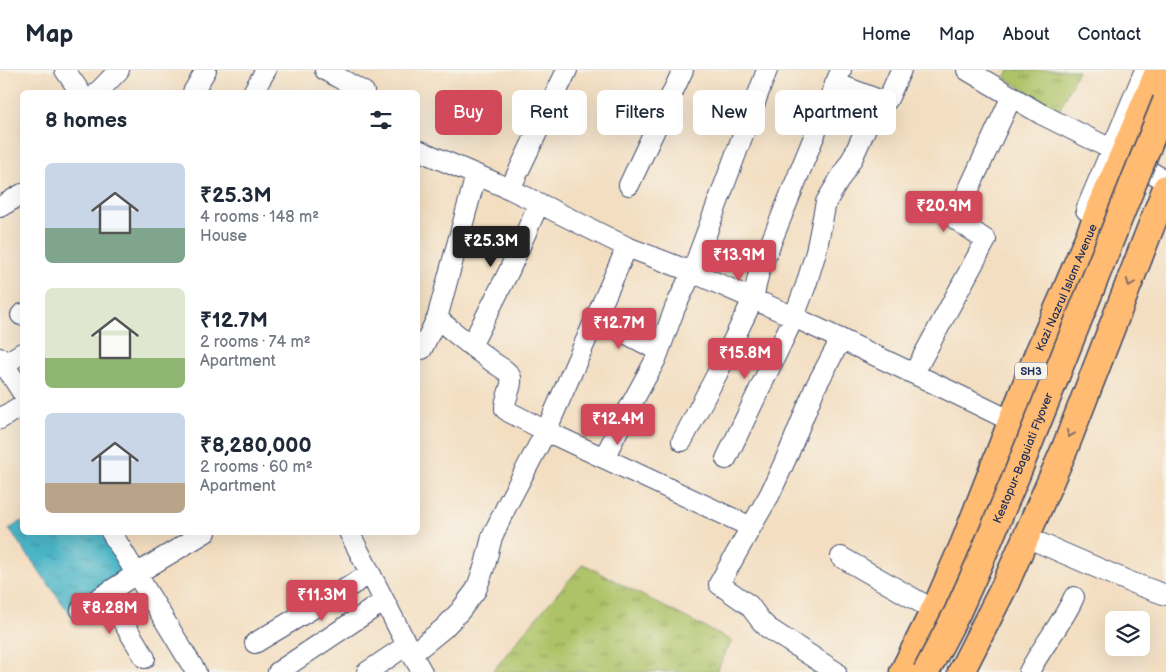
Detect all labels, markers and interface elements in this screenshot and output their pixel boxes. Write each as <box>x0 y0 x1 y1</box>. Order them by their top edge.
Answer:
text: Map <box>25 20 73 49</box>
text: Home <box>862 24 911 45</box>
text: Map <box>939 24 975 45</box>
text: About <box>1003 24 1050 45</box>
text: Contact <box>1078 24 1141 45</box>
chip: Buy <box>435 90 502 135</box>
chip: Rent <box>512 90 587 135</box>
chip: Filters <box>597 90 683 135</box>
chip: New <box>693 90 765 135</box>
chip: Apartment <box>775 90 896 135</box>
icon: filters <box>367 106 395 134</box>
text: 8 homes <box>45 108 127 133</box>
icon: home <box>85 183 145 243</box>
text: ₹25.3M <box>200 183 272 208</box>
pin: ₹20.9M <box>903 190 985 233</box>
text: ₹20.9M <box>916 197 972 216</box>
text: 4 rooms · 148 m² <box>200 208 319 227</box>
street label: Kazi Nazrul Islam Avenue <box>1033 222 1101 354</box>
pin: ₹25.3M <box>450 226 532 268</box>
text: House <box>200 227 247 246</box>
text: ₹25.3M <box>464 232 518 251</box>
pin: ₹13.9M <box>698 240 780 282</box>
text: ₹13.9M <box>713 246 765 265</box>
one-way arrow <box>1126 278 1136 287</box>
icon: home <box>85 308 145 368</box>
text: ₹12.7M <box>200 308 268 333</box>
pin: ₹12.7M <box>578 308 660 350</box>
text: ₹12.7M <box>593 314 645 333</box>
text: 2 rooms · 74 m² <box>200 333 311 352</box>
pin: ₹15.8M <box>704 338 786 380</box>
text: ₹15.8M <box>719 344 771 363</box>
text: Apartment <box>200 352 276 371</box>
road number: SH3 <box>1015 362 1047 380</box>
street label: Kestopur-Baguiati Flyover <box>990 390 1057 526</box>
pin: ₹12.4M <box>577 404 659 446</box>
text: ₹12.4M <box>592 410 644 429</box>
one-way arrow <box>1066 429 1077 438</box>
icon: home <box>85 433 145 493</box>
text: ₹8,280,000 <box>200 433 312 458</box>
text: 2 rooms · 60 m² <box>200 458 313 477</box>
text: Apartment <box>200 477 276 496</box>
pin: ₹11.3M <box>281 580 363 622</box>
text: ₹11.3M <box>297 586 347 605</box>
pin: ₹8.28M <box>69 592 151 635</box>
text: ₹8.28M <box>82 599 138 618</box>
map controls <box>1105 611 1150 656</box>
button: layers <box>1105 611 1150 656</box>

